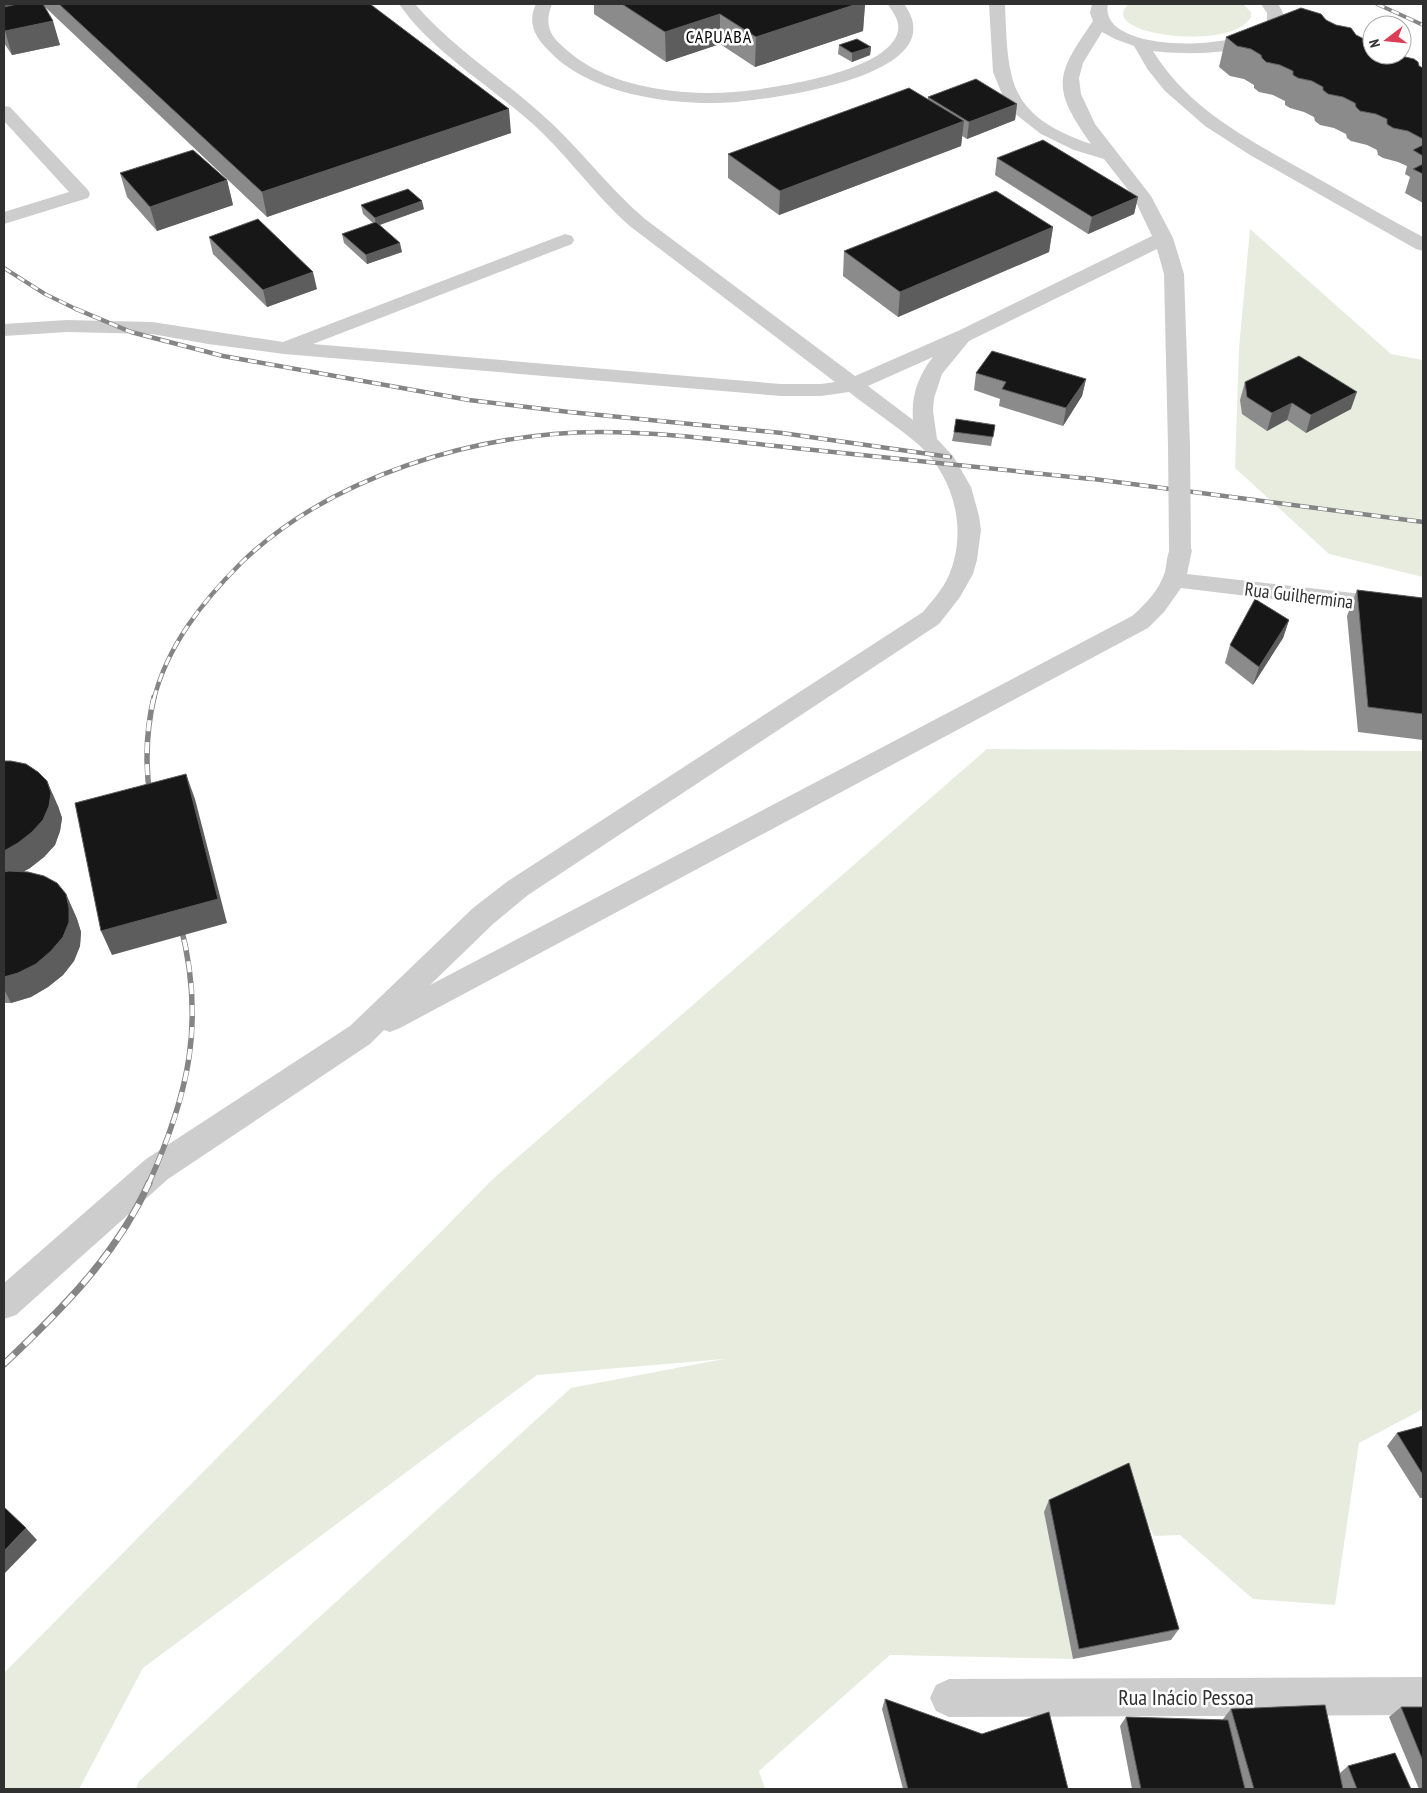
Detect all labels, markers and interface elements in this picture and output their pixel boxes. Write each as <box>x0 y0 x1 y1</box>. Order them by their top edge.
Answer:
north arrow <box>1362 15 1412 65</box>
district label: CAPUABA <box>686 25 752 48</box>
text: N <box>1365 37 1384 50</box>
street label: Rua Guilhermina <box>1243 576 1355 614</box>
street label: Rua Inácio Pessoa <box>1118 1683 1254 1711</box>

